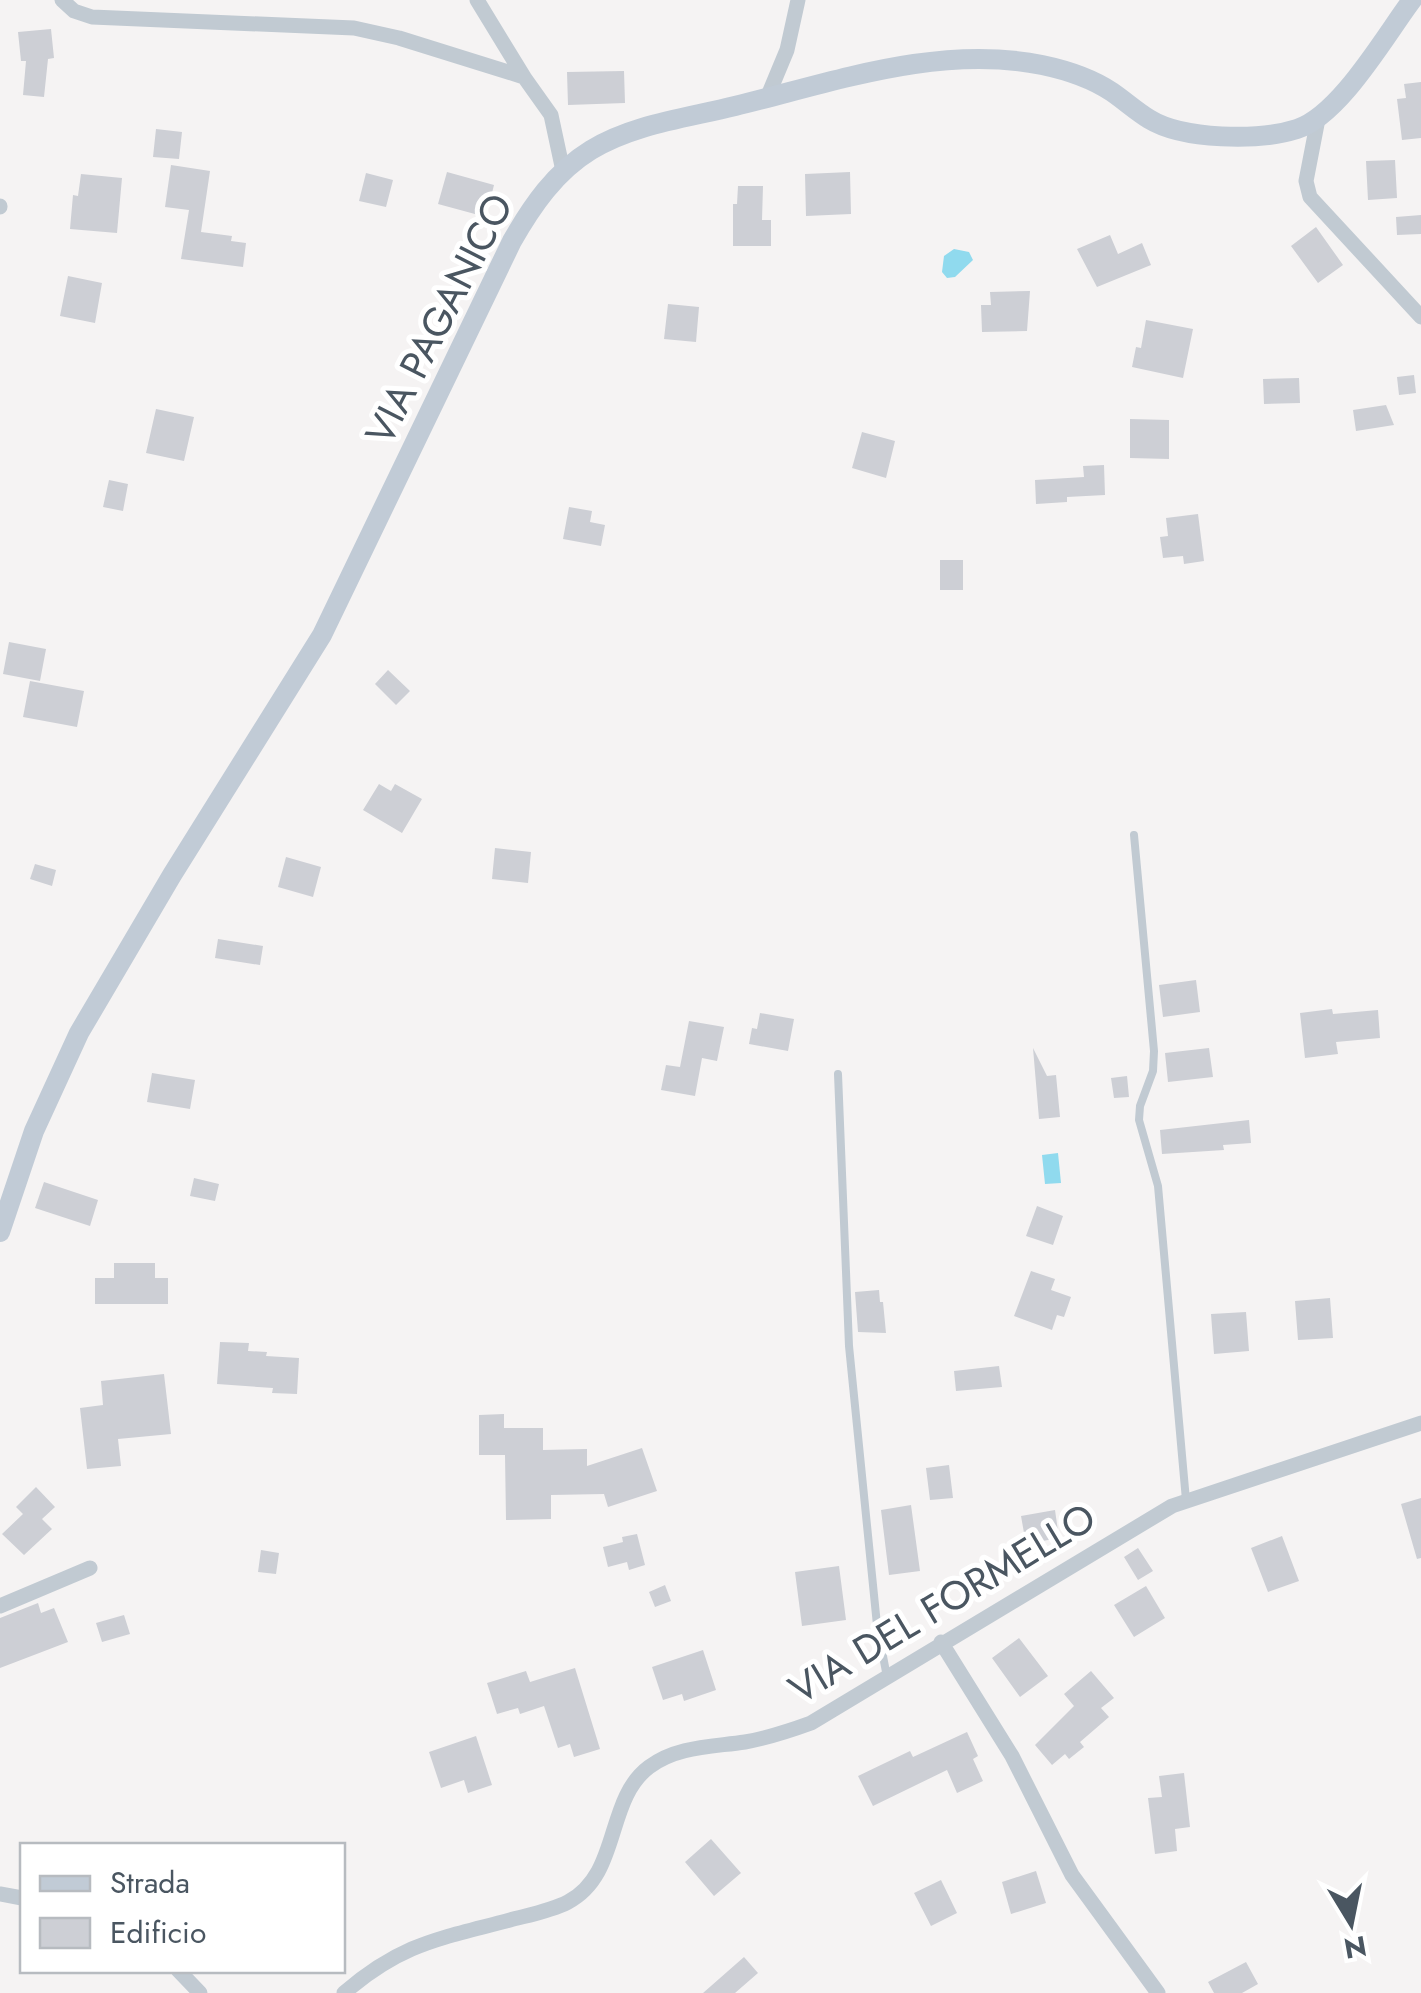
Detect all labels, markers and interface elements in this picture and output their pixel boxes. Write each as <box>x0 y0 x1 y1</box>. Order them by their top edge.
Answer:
street label: VIA PAGANICO <box>351 183 527 455</box>
street label: VIA DEL FORMELLO <box>778 1488 1106 1718</box>
legend <box>20 1843 345 1973</box>
text: Strada <box>110 1861 190 1904</box>
north arrow <box>1301 1873 1401 1973</box>
text: Edificio <box>110 1911 206 1954</box>
text: N <box>1341 1925 1370 1969</box>

